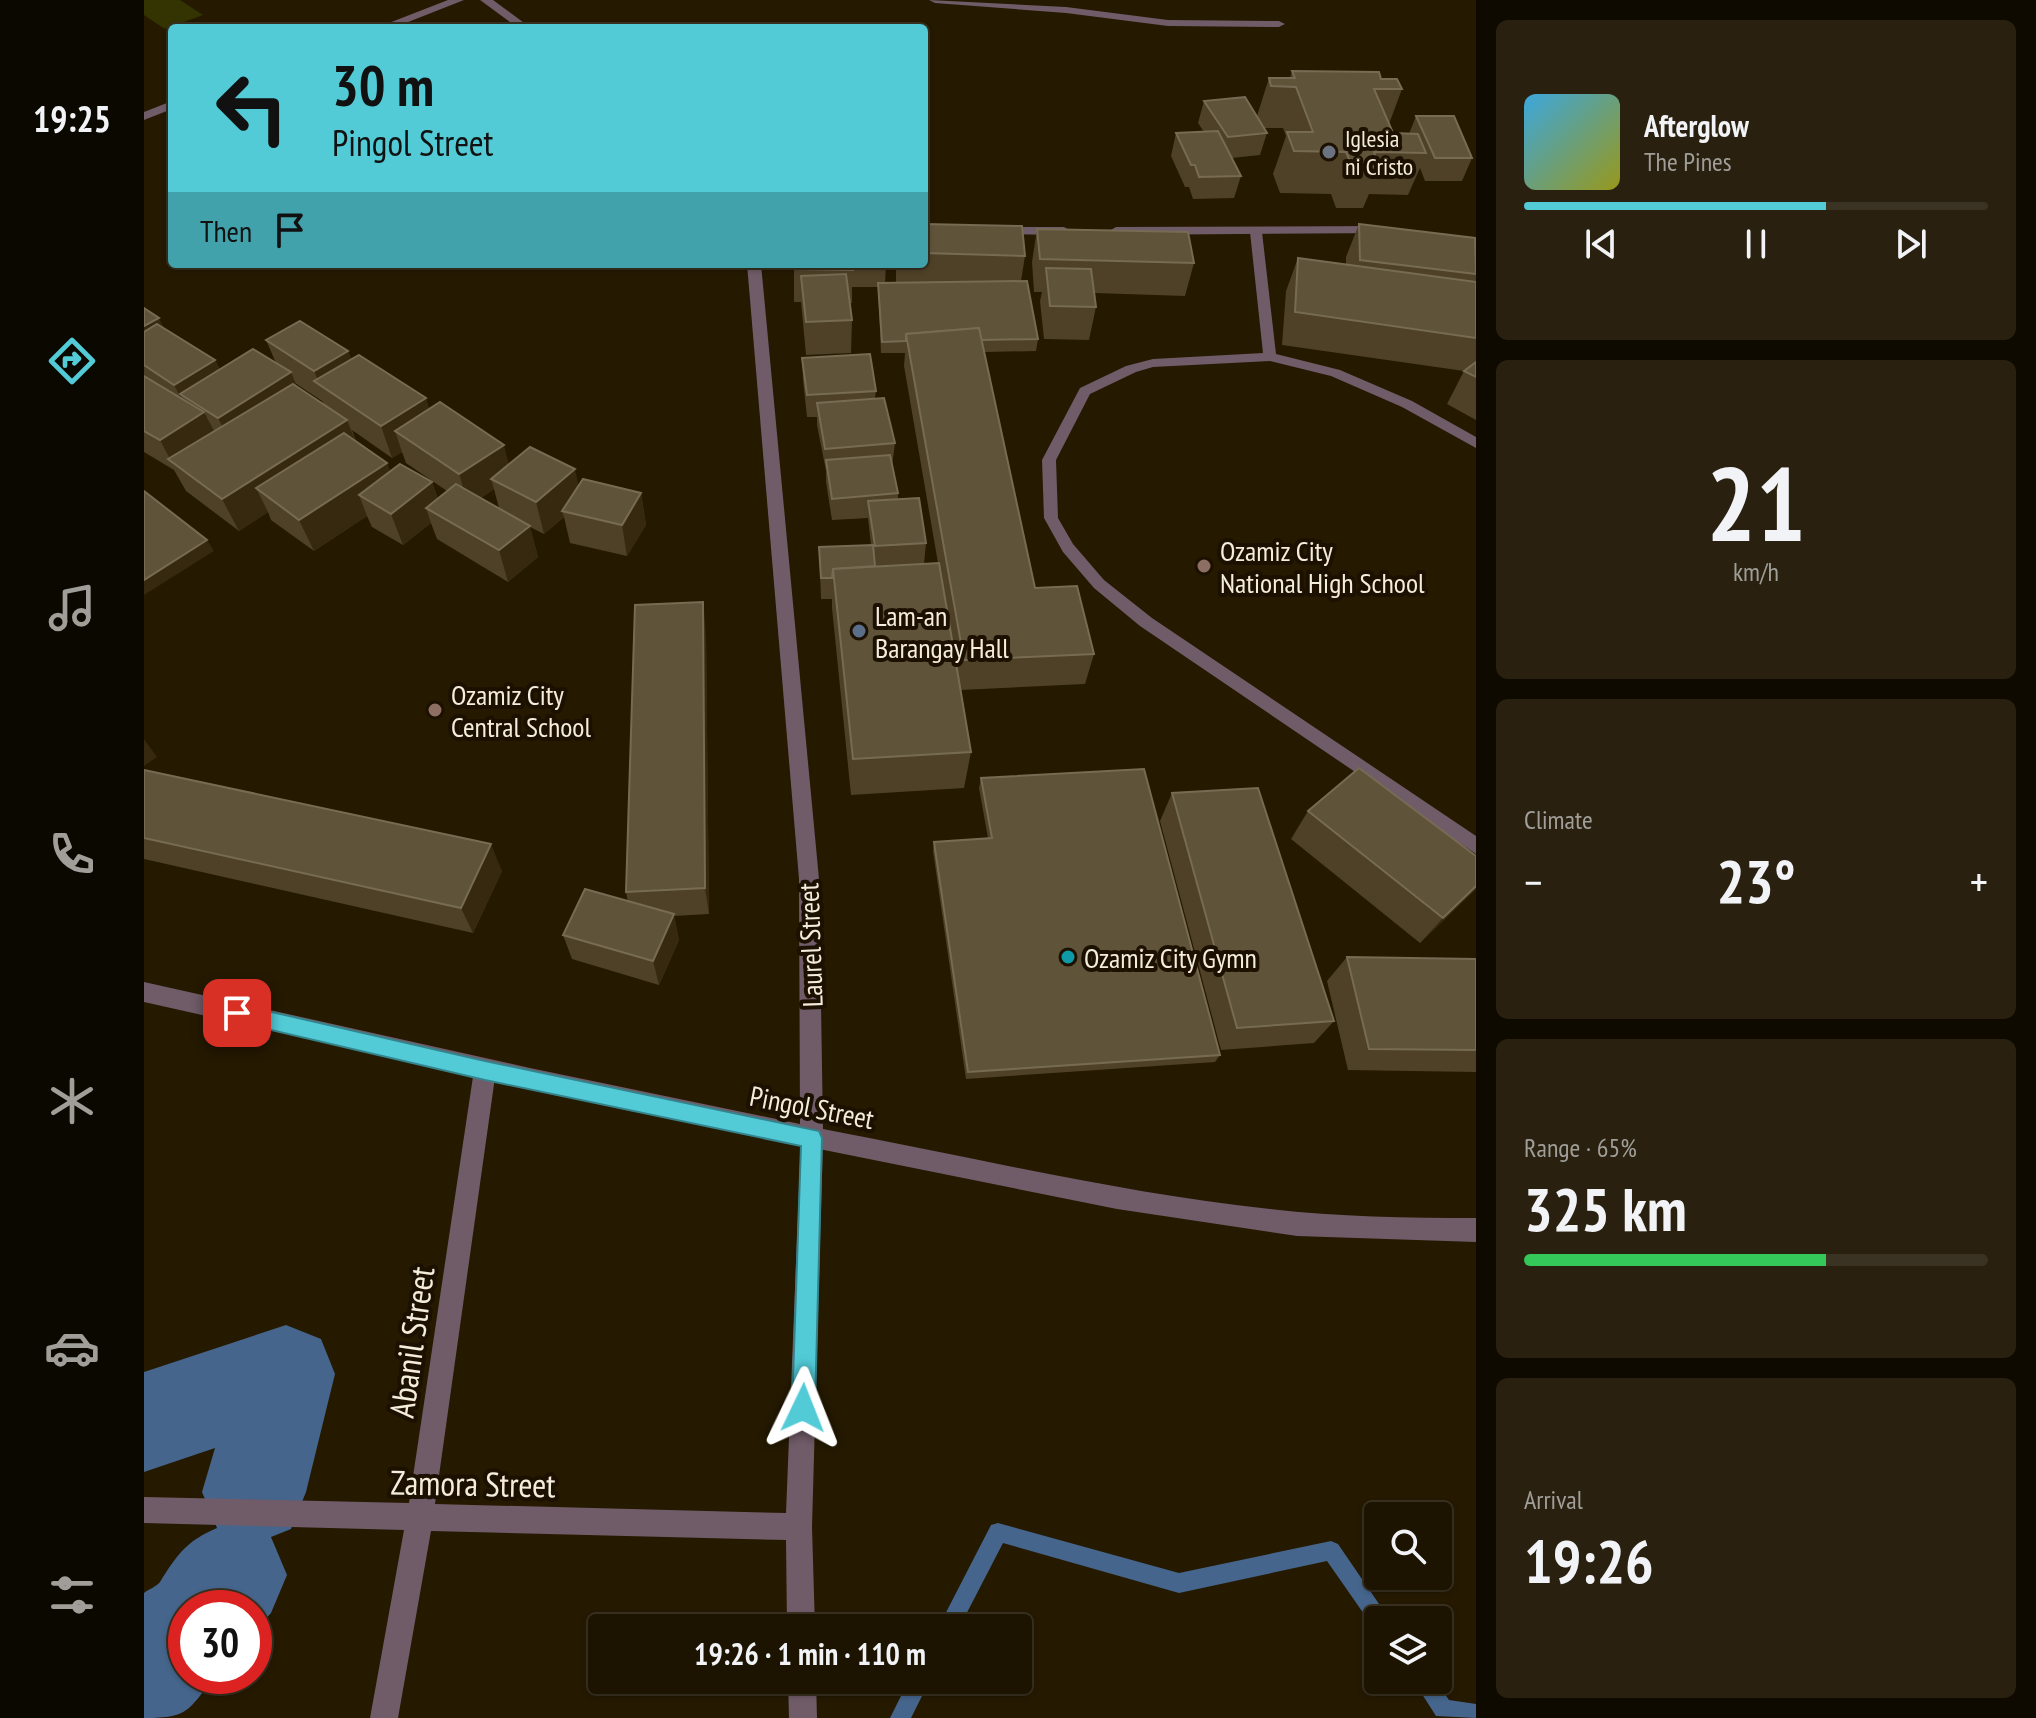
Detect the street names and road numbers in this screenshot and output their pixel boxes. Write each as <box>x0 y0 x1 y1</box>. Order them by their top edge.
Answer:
street label: Laurel Street <box>789 882 831 1008</box>
street label: Pingol Street <box>747 1077 877 1137</box>
street label: Abanil Street <box>379 1263 443 1420</box>
street label: Zamora Street <box>390 1460 557 1506</box>

